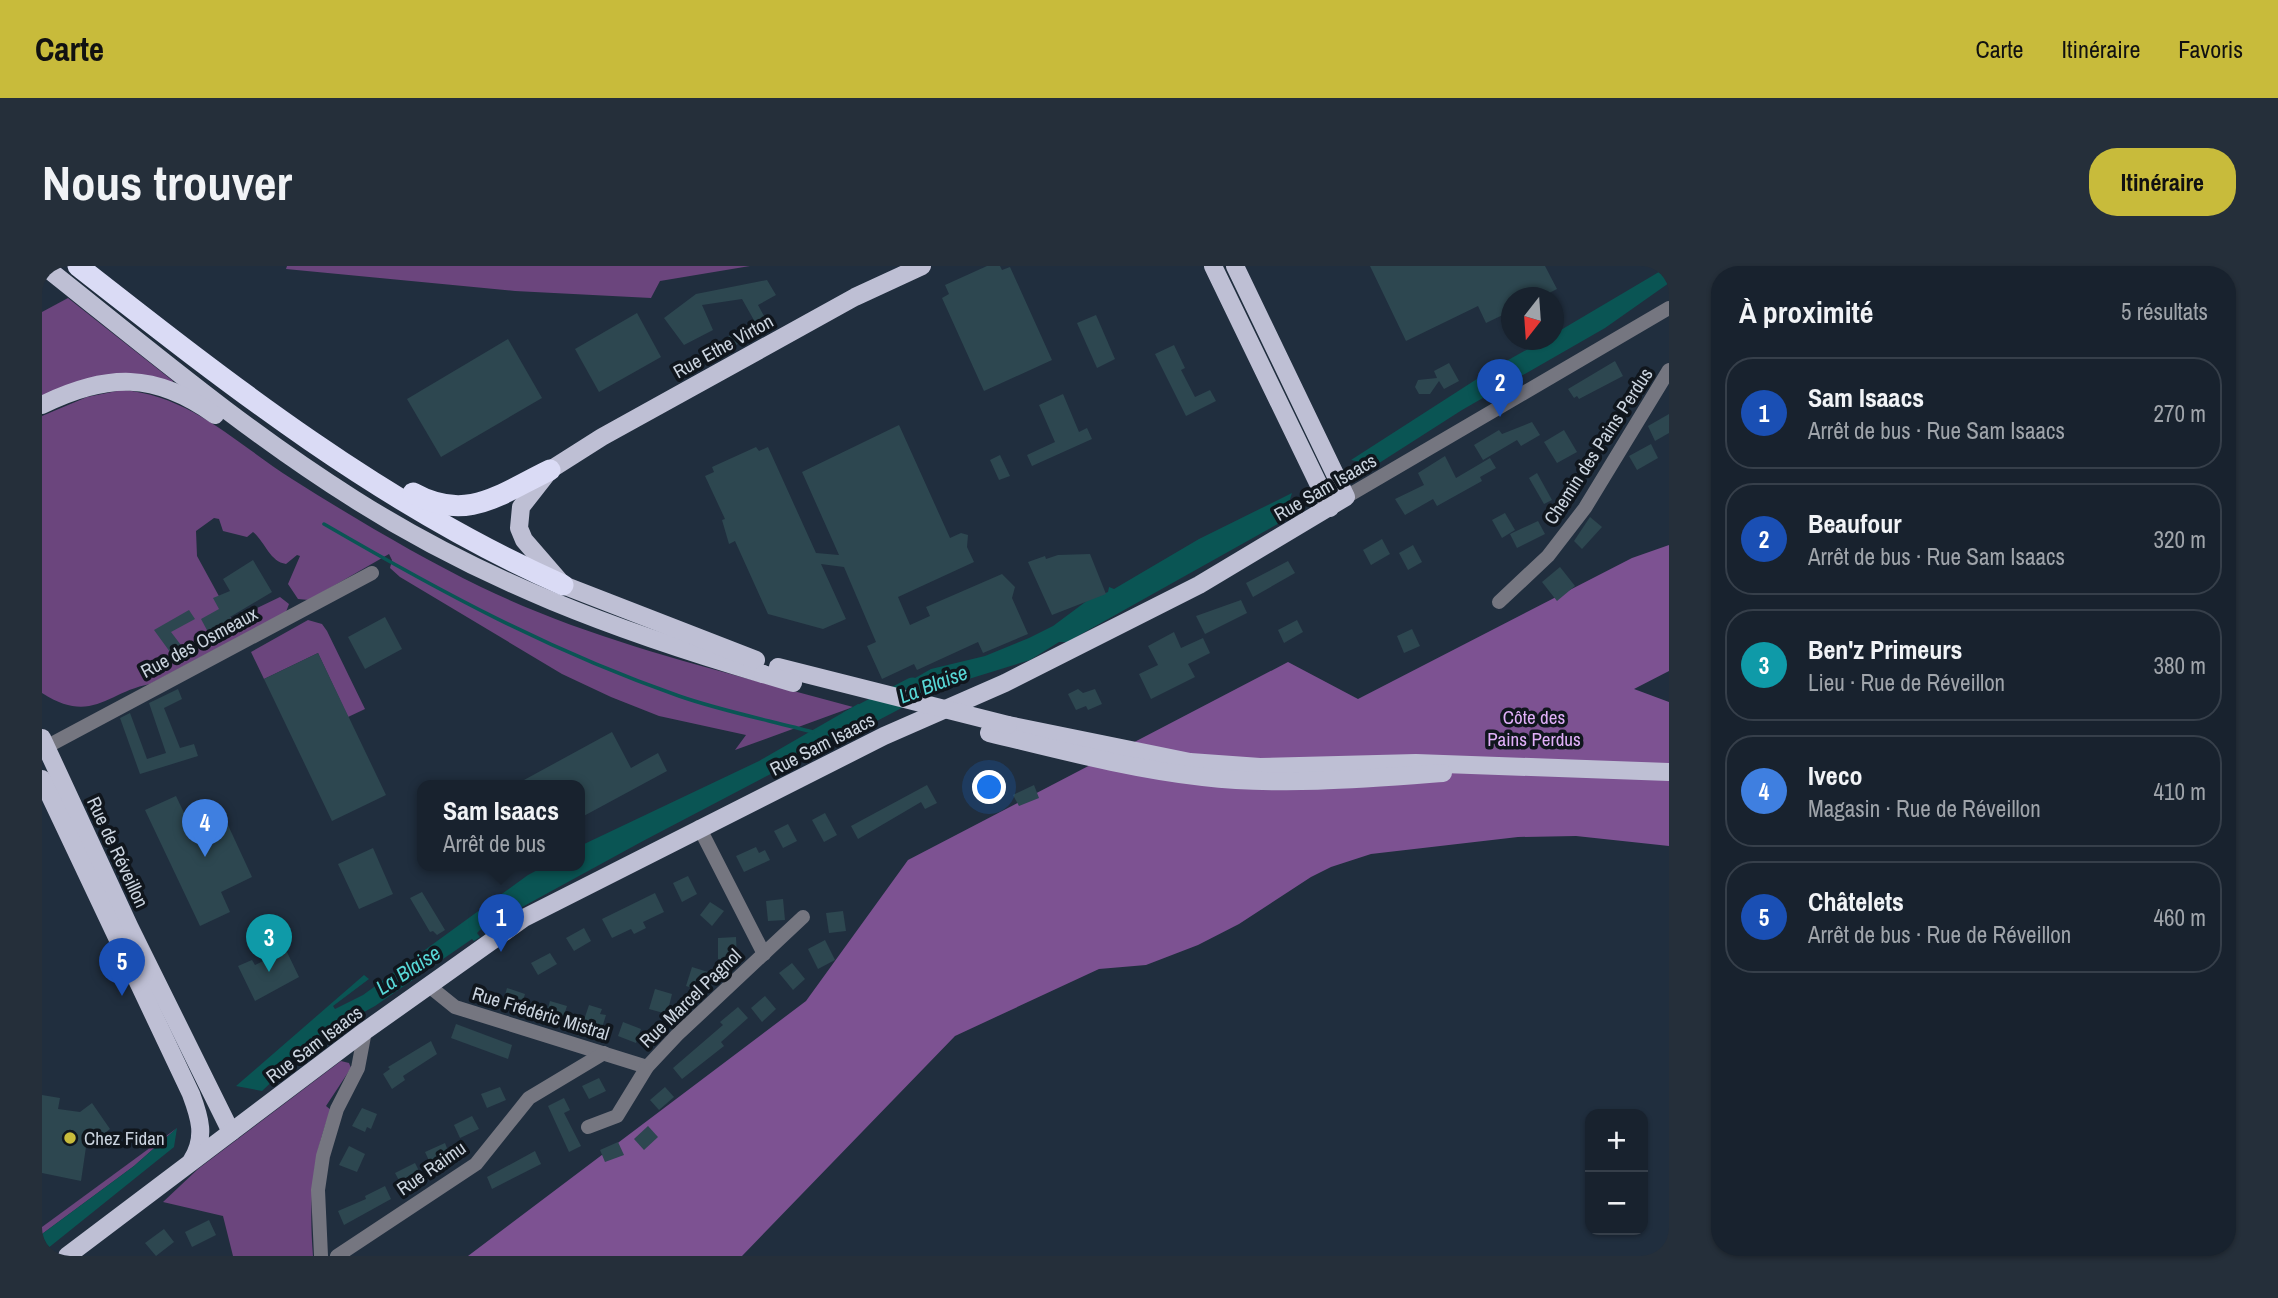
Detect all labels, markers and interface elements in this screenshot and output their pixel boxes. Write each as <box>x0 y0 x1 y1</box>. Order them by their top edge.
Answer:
text: Carte <box>35 27 104 71</box>
text: Carte <box>1975 33 2024 65</box>
text: Itinéraire <box>2062 33 2140 65</box>
text: Favoris <box>2178 33 2243 65</box>
button: Itinéraire <box>2089 148 2236 216</box>
text: Nous trouver <box>42 149 292 215</box>
north arrow <box>1501 287 1564 350</box>
text: À proximité <box>1739 292 1873 332</box>
text: 5 résultats <box>2121 296 2208 327</box>
street label: Rue Ethe Virton <box>668 308 778 384</box>
pin: 2 <box>1477 359 1523 417</box>
street label: Chemin des Pains Perdus <box>1538 362 1659 529</box>
text: Sam Isaacs <box>1808 380 1924 415</box>
text: 1 <box>1759 398 1769 429</box>
text: 270 m <box>2154 398 2206 429</box>
text: Arrêt de bus · Rue Sam Isaacs <box>1808 415 2065 446</box>
street label: Rue Sam Isaacs <box>1269 447 1381 527</box>
text: Beaufour <box>1808 506 1902 541</box>
text: 2 <box>1759 524 1769 555</box>
text: 320 m <box>2154 524 2206 555</box>
text: Arrêt de bus · Rue Sam Isaacs <box>1808 541 2065 572</box>
street label: Rue des Osmeaux <box>136 600 262 684</box>
text: Ben'z Primeurs <box>1808 632 1962 667</box>
text: 3 <box>1759 650 1769 681</box>
text: 380 m <box>2154 650 2206 681</box>
water label: La Blaise <box>894 658 972 710</box>
text: Lieu · Rue de Réveillon <box>1808 667 2005 698</box>
park label: Côte des Pains Perdus <box>1487 704 1581 752</box>
street label: Rue Sam Isaacs <box>765 706 879 782</box>
text: Iveco <box>1808 758 1863 793</box>
your location <box>972 770 1006 804</box>
text: 4 <box>1759 776 1769 807</box>
text: 410 m <box>2154 776 2206 807</box>
popup <box>417 780 585 871</box>
street label: Rue de Réveillon <box>81 792 155 912</box>
text: Sam Isaacs <box>443 793 559 828</box>
text: Magasin · Rue de Réveillon <box>1808 793 2041 824</box>
pin: 4 <box>182 799 228 857</box>
text: Arrêt de bus <box>443 828 546 859</box>
text: Châtelets <box>1808 884 1904 919</box>
pin: 1 <box>478 894 524 952</box>
text: 5 <box>1759 902 1769 933</box>
text: 460 m <box>2154 902 2206 933</box>
pin: 3 <box>246 914 292 972</box>
text: Arrêt de bus · Rue de Réveillon <box>1808 919 2071 950</box>
pin: 5 <box>99 938 145 996</box>
water label: La Blaise <box>370 938 446 1002</box>
street label: Rue Marcel Pagnol <box>633 943 747 1053</box>
street label: Rue Frédéric Mistral <box>469 980 613 1046</box>
street label: Rue Sam Isaacs <box>261 999 368 1089</box>
map controls <box>1585 1109 1648 1235</box>
button: + <box>1585 1109 1648 1172</box>
place label: Chez Fidan <box>84 1125 165 1151</box>
marker: Chez Fidan <box>62 1130 78 1146</box>
street label: Rue Raimu <box>391 1135 471 1201</box>
button: − <box>1585 1172 1648 1235</box>

